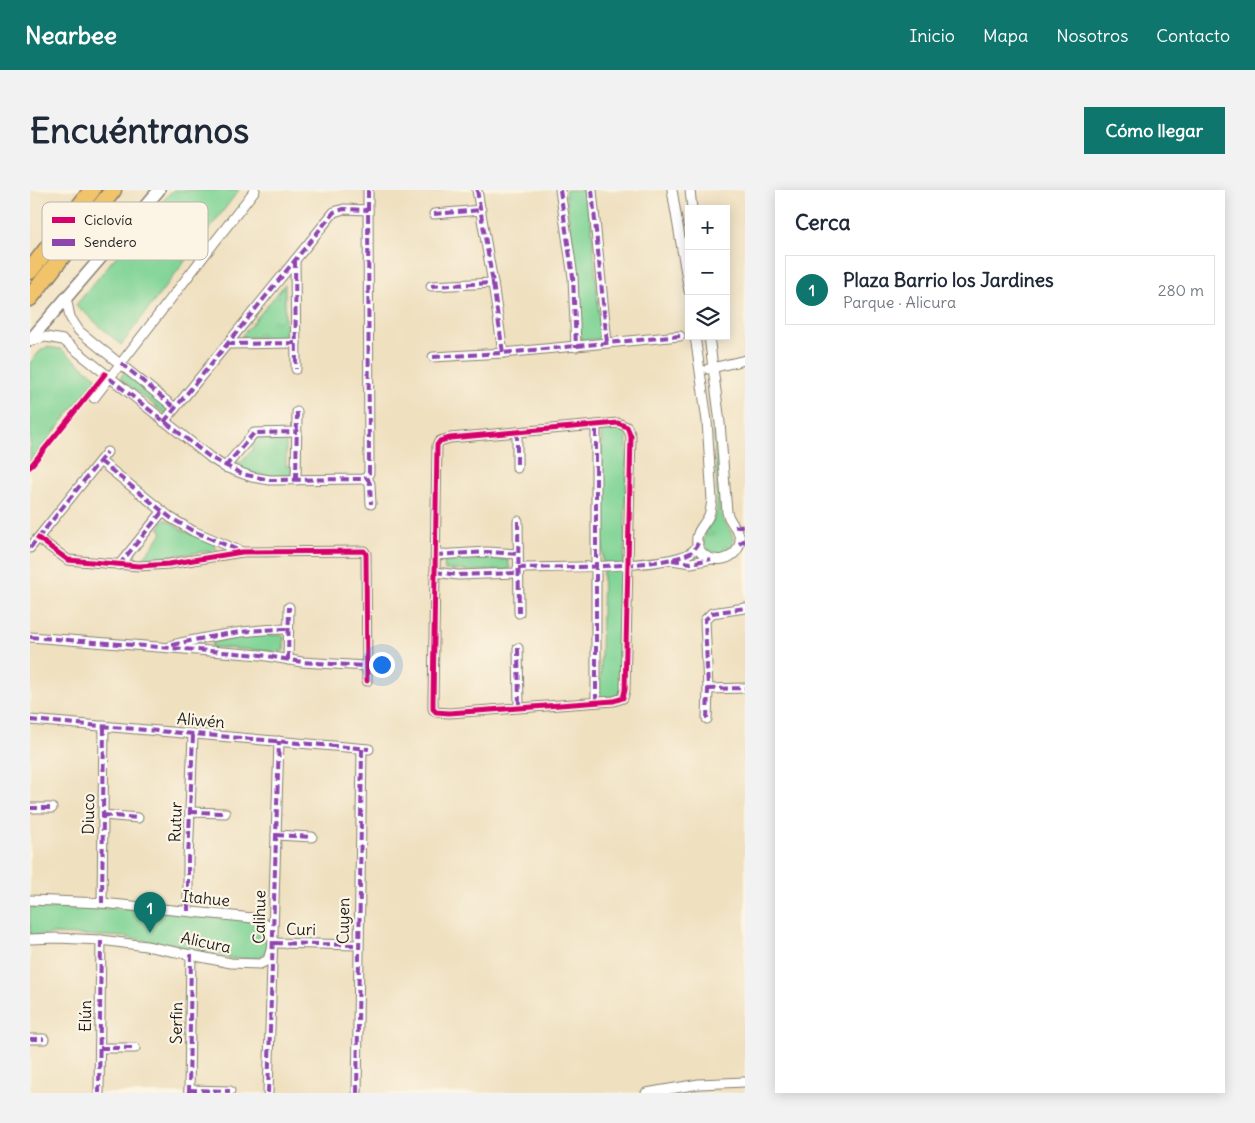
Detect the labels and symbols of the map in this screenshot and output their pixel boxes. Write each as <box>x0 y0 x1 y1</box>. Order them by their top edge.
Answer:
legend <box>42 202 208 260</box>
text: Ciclovía <box>84 211 132 229</box>
text: Sendero <box>84 233 137 251</box>
your location <box>369 652 395 678</box>
street label: Aliwén <box>176 708 226 732</box>
street label: Diuco <box>78 793 98 835</box>
street label: Rutur <box>164 801 186 843</box>
street label: Itahue <box>181 886 231 910</box>
street label: Calihue <box>249 890 269 944</box>
pin: 1 <box>134 892 166 933</box>
street label: Cuyen <box>333 898 353 944</box>
street label: Curi <box>286 919 316 939</box>
street label: Alicura <box>179 927 233 957</box>
street label: Elún <box>75 1000 95 1032</box>
street label: Serfin <box>166 1002 186 1044</box>

